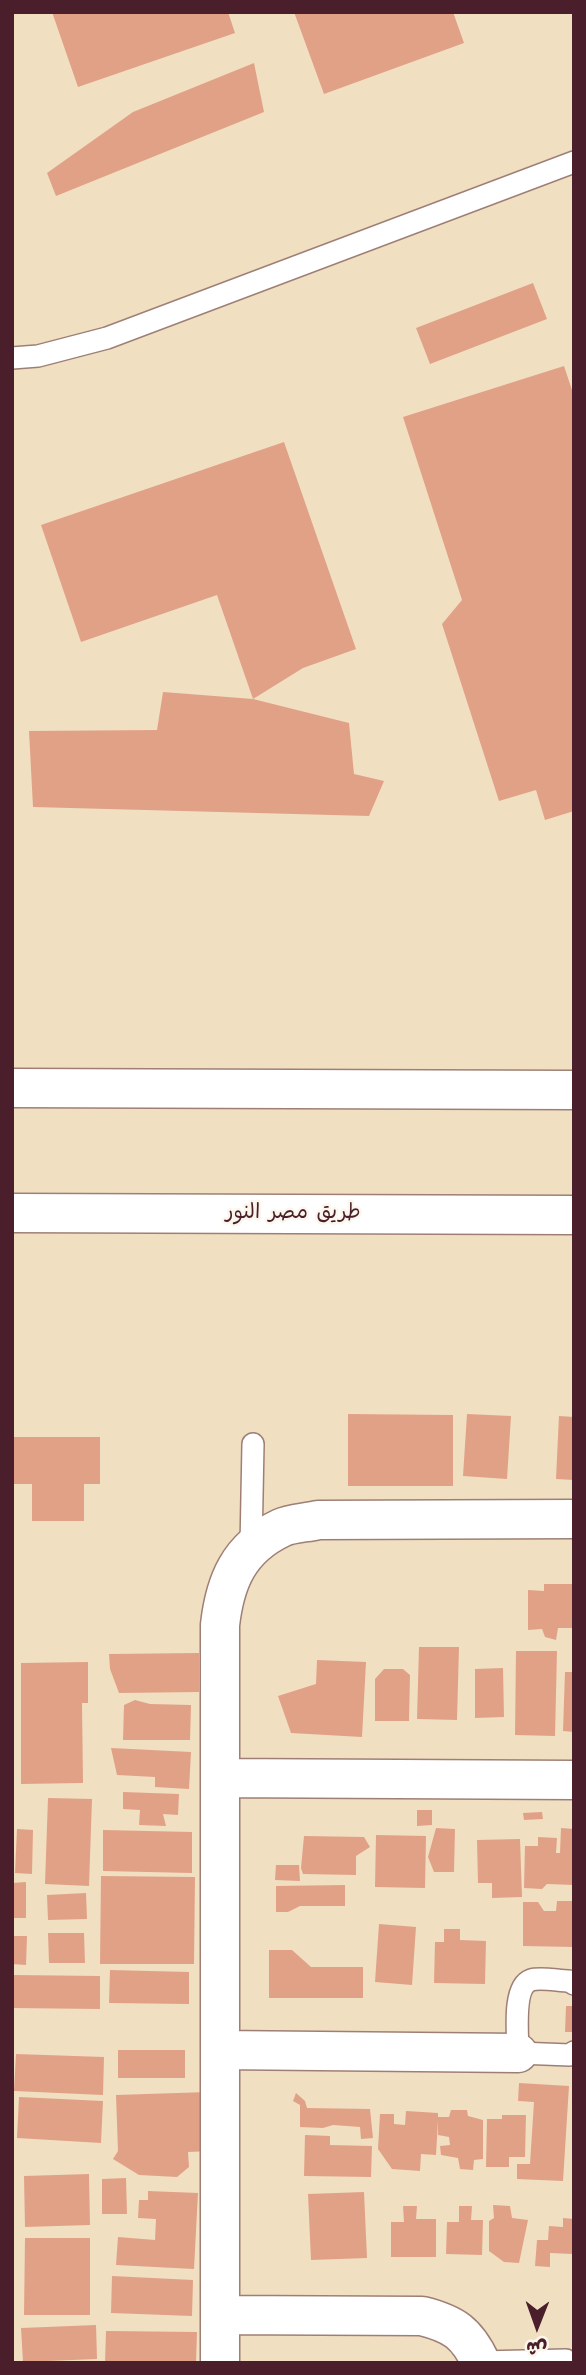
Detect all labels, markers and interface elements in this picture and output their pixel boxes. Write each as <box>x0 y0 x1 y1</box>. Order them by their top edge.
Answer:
street label: طريق مصر النور <box>225 1201 361 1227</box>
north arrow <box>502 2291 572 2361</box>
text: ش <box>526 2332 547 2362</box>

